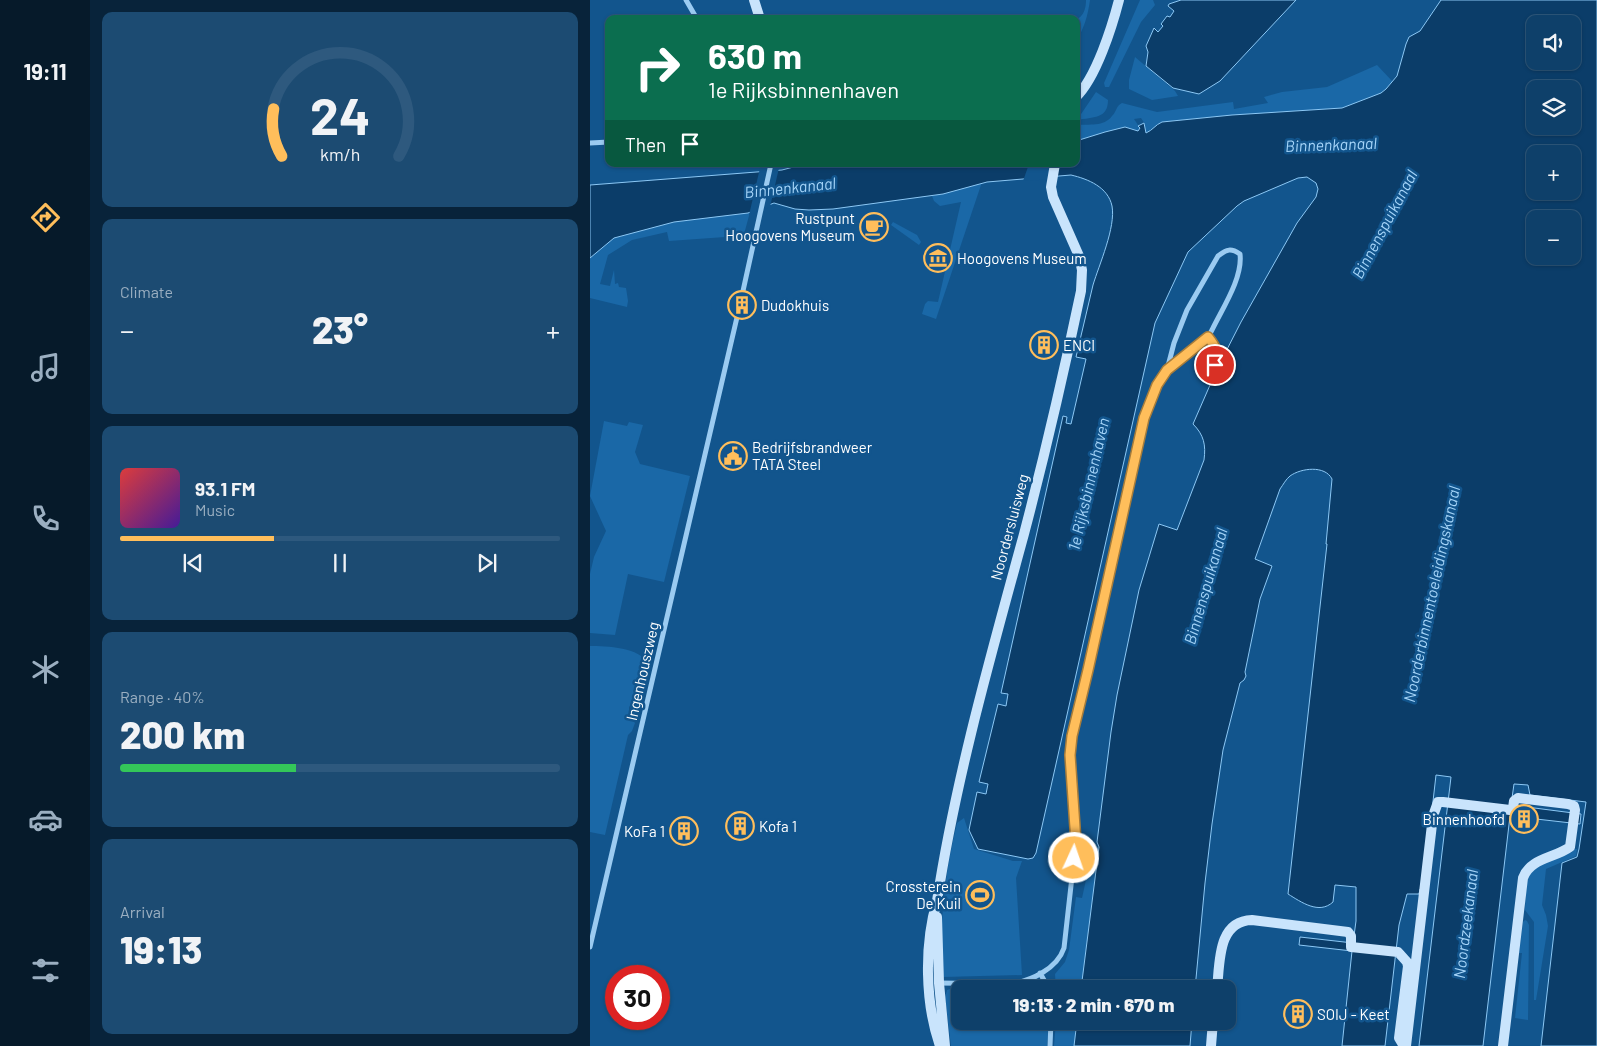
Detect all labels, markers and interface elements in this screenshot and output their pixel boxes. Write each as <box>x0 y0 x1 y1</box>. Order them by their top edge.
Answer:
map controls <box>1526 15 1581 265</box>
button: sound <box>1526 15 1581 70</box>
text: 630 m <box>708 34 802 76</box>
icon: right <box>625 35 690 100</box>
text: 19:11 <box>23 58 67 84</box>
text: 1e Rijksbinnenhaven <box>708 76 899 102</box>
button: layers <box>1526 80 1581 135</box>
text: 24 <box>310 83 370 145</box>
icon: arrive <box>676 130 704 158</box>
text: Then <box>625 133 666 156</box>
water label: Binnenkanaal <box>1285 133 1378 155</box>
text: km/h <box>320 143 360 165</box>
button: + <box>1526 145 1581 200</box>
water label: Binnenspuikanaal <box>1347 166 1421 282</box>
water label: Binnenkanaal <box>743 173 837 201</box>
icon: directions <box>28 200 63 235</box>
place label: Rustpunt Hoogovens Museum <box>725 209 855 244</box>
button: − <box>1526 210 1581 265</box>
cafe icon: Rustpunt Hoogovens Museum <box>859 212 889 242</box>
museum icon: Hoogovens Museum <box>923 243 953 273</box>
place label: Hoogovens Museum <box>957 249 1087 267</box>
text: Climate <box>120 282 173 301</box>
building icon: Dudokhuis <box>727 290 757 320</box>
place label: Dudokhuis <box>761 296 829 314</box>
text: 23° <box>312 306 368 352</box>
text: − <box>120 313 134 347</box>
text: + <box>546 313 560 347</box>
building icon: ENCI <box>1029 330 1059 360</box>
place label: ENCI <box>1063 336 1095 354</box>
pin <box>1194 344 1236 386</box>
icon: music <box>28 350 63 385</box>
icon: arrive <box>1201 351 1229 379</box>
water label: 1e Rijksbinnenhaven <box>1063 416 1113 552</box>
place label: Bedrijfsbrandweer TATA Steel <box>752 438 873 473</box>
public building icon: Bedrijfsbrandweer TATA Steel <box>718 441 748 471</box>
street label: Noordersluisweg <box>986 472 1032 582</box>
text: 93.1 FM <box>195 477 255 500</box>
water label: Noorderbinnentoeleidingskanaal <box>1399 484 1463 704</box>
text: Music <box>195 500 235 519</box>
icon: phone <box>28 501 63 536</box>
water label: Binnenspuikanaal <box>1179 525 1231 646</box>
icon: previous <box>179 549 207 577</box>
icon: pause <box>326 549 354 577</box>
icon: next <box>473 549 501 577</box>
street label: Ingenhouszweg <box>622 620 662 722</box>
icon: climate <box>28 652 63 687</box>
text: Range · 40% <box>120 687 205 706</box>
text: 200 km <box>120 711 245 757</box>
icon: car <box>28 802 63 837</box>
building icon: Binnenhoofd <box>1509 804 1539 834</box>
place label: Binnenhoofd <box>1423 810 1505 828</box>
building icon: Kofa 1 <box>725 811 755 841</box>
building icon: KoFa 1 <box>669 816 699 846</box>
place label: Kofa 1 <box>759 817 797 835</box>
place label: KoFa 1 <box>624 822 665 840</box>
position arrow <box>1047 831 1099 883</box>
water label: Noordzeekanaal <box>1449 868 1481 980</box>
place label: Crossterein De Kuil <box>886 877 961 912</box>
sports icon: Crossterein De Kuil <box>965 880 995 910</box>
text: Arrival <box>120 902 165 921</box>
text: 19:13 <box>120 926 202 972</box>
icon: filters <box>28 953 63 988</box>
speed limit sign: 30 <box>605 965 670 1030</box>
text: 19:13 · 2 min · 670 m <box>1013 993 1174 1016</box>
building icon: SOIJ - Keet <box>1283 999 1313 1029</box>
place label: SOIJ - Keet <box>1317 1005 1390 1023</box>

